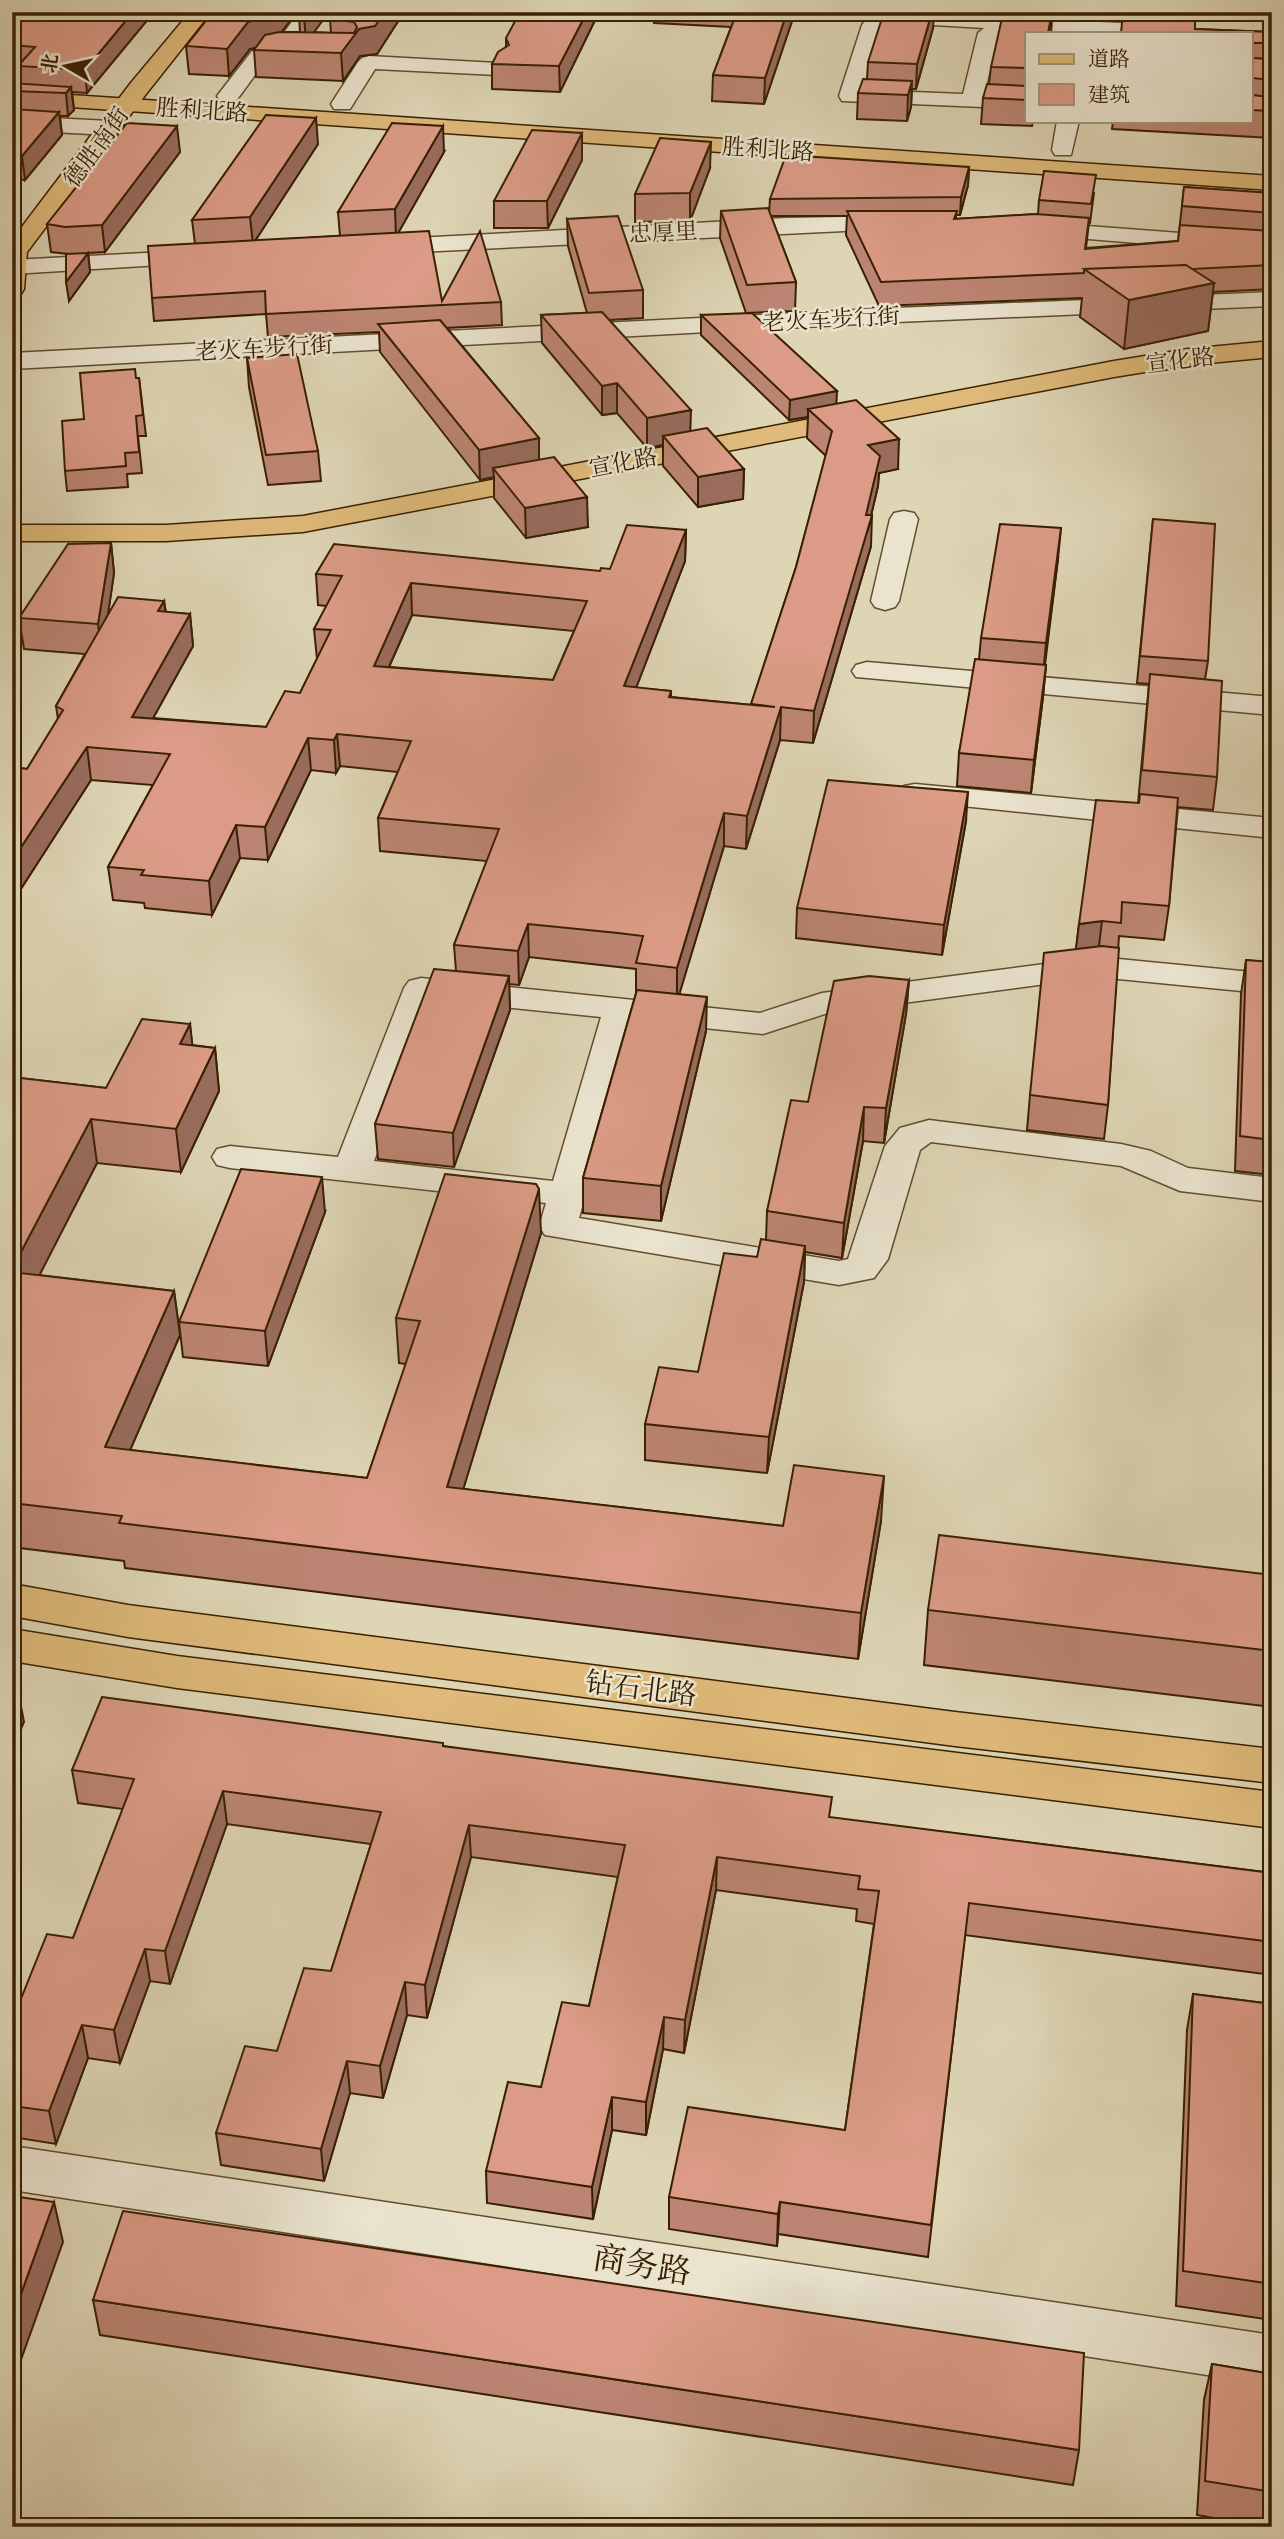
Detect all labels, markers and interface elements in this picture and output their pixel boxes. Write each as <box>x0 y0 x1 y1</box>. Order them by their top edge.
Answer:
north arrow <box>32 32 102 102</box>
legend <box>1025 32 1252 122</box>
text: 道路 <box>1088 46 1130 72</box>
text: 北 <box>37 52 63 75</box>
text: 建筑 <box>1088 82 1130 108</box>
street label: 胜利北路 <box>155 93 249 127</box>
street label: 德胜南街 <box>58 102 134 192</box>
street label: 胜利北路 <box>721 132 815 166</box>
street label: 忠厚里 <box>628 216 698 248</box>
street label: 老火车步行街 <box>761 301 901 337</box>
street label: 老火车步行街 <box>194 330 334 366</box>
street label: 宣化路 <box>1144 342 1216 378</box>
street label: 宣化路 <box>586 442 660 482</box>
street label: 钻石北路 <box>583 1664 699 1713</box>
street label: 商务路 <box>590 2237 694 2292</box>

